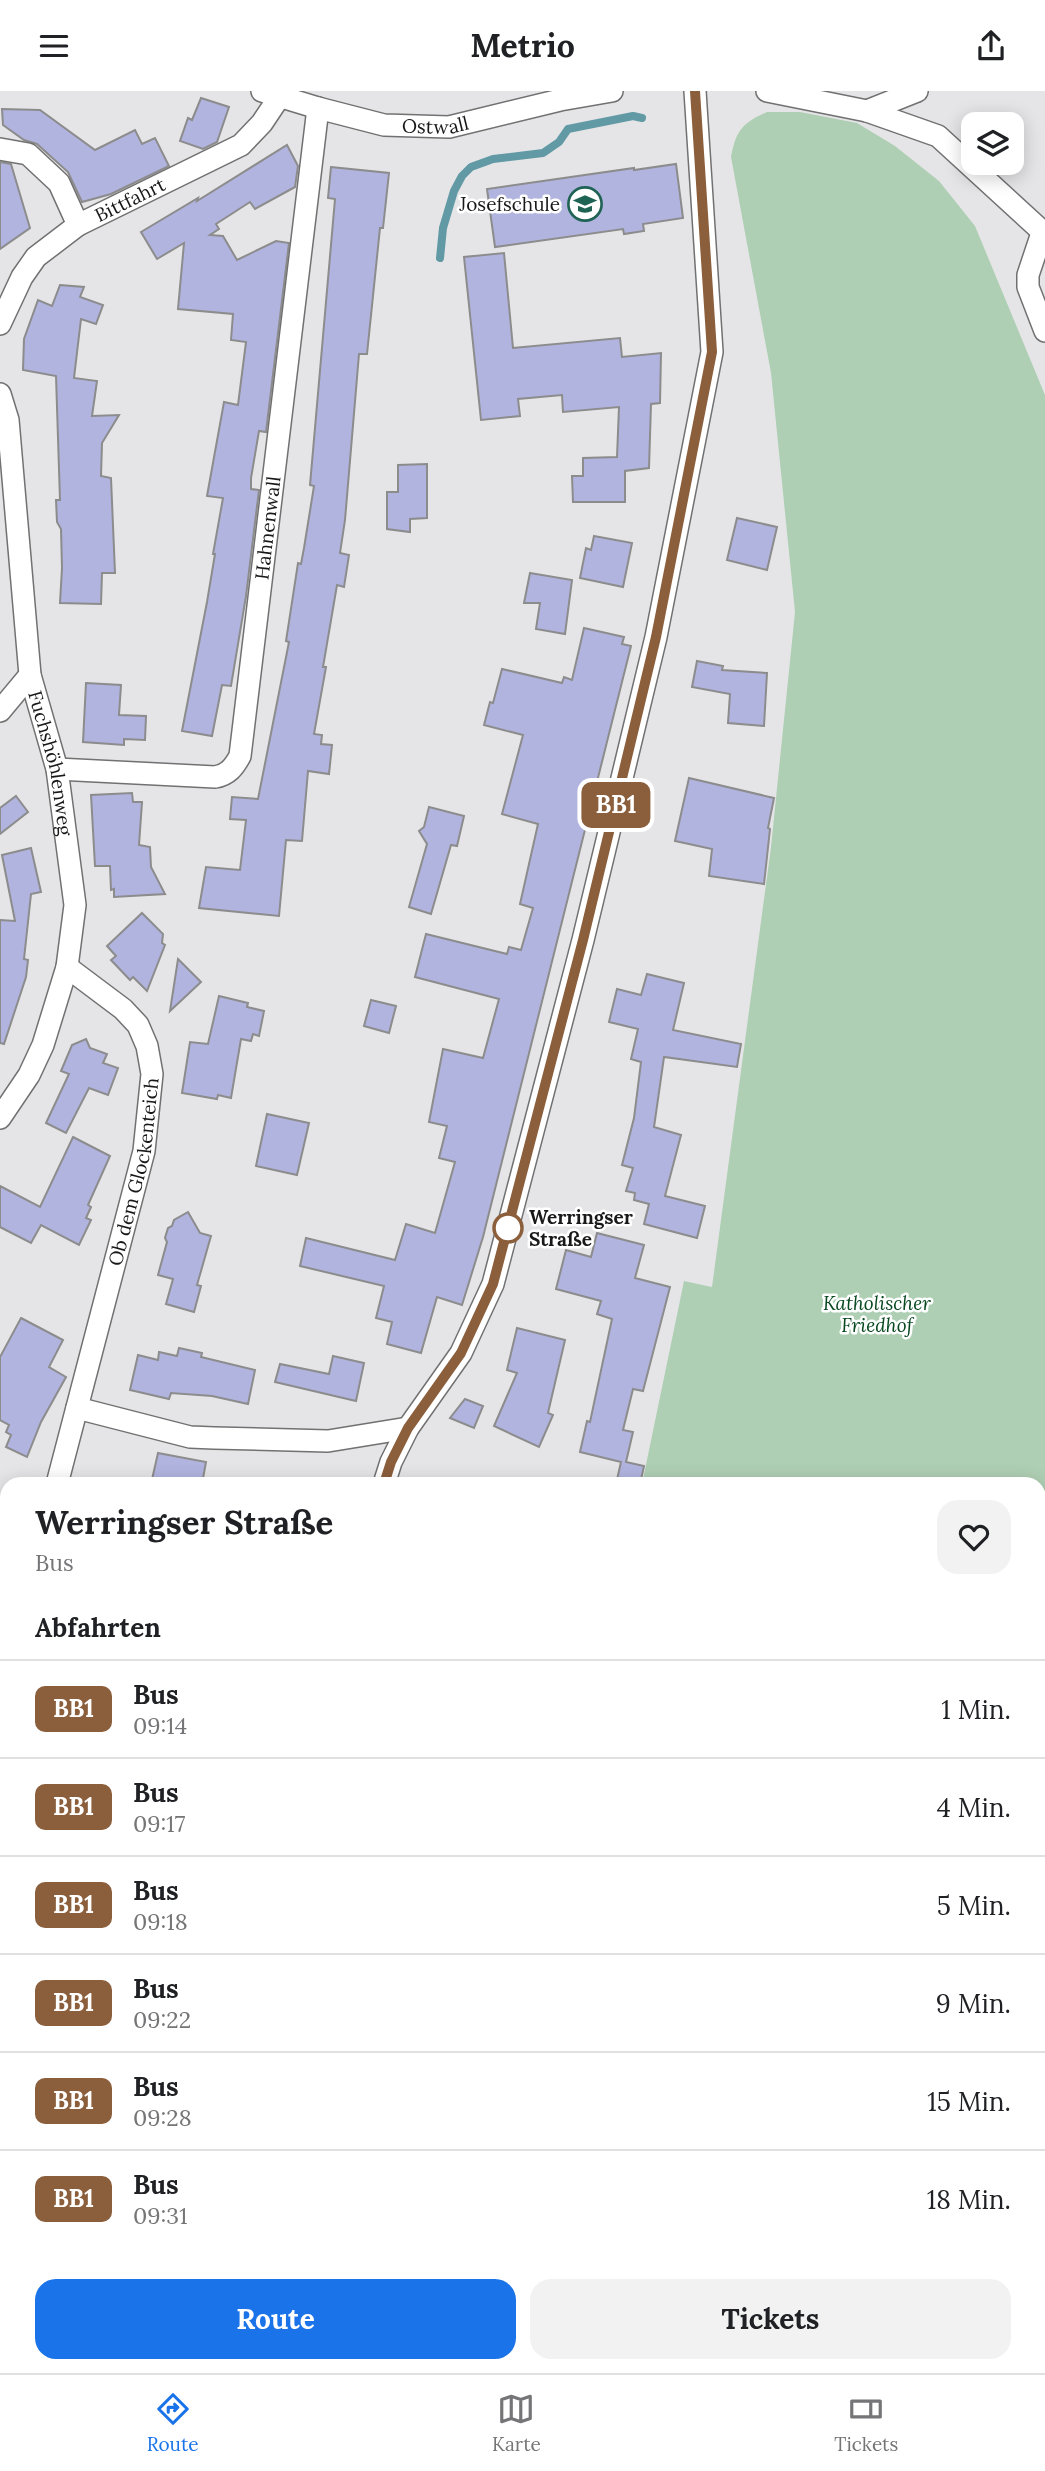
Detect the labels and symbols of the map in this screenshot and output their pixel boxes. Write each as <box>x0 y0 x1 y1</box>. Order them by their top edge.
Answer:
street label: Ostwall <box>402 111 471 139</box>
street label: Bittfahrt <box>91 172 170 227</box>
school or university icon: Josefschule <box>566 185 604 223</box>
place label: Josefschule <box>458 192 560 216</box>
street label: Hahnenwall <box>249 475 286 581</box>
street label: Fuchshöhlenweg <box>23 688 78 838</box>
line badge: BB1 <box>576 782 656 828</box>
street label: Ob dem Glockenteich <box>103 1076 164 1268</box>
place label: Werringser Straße <box>529 1205 633 1251</box>
marker: Werringser Straße <box>493 1213 523 1243</box>
park label: Katholischer Friedhof <box>823 1291 931 1337</box>

